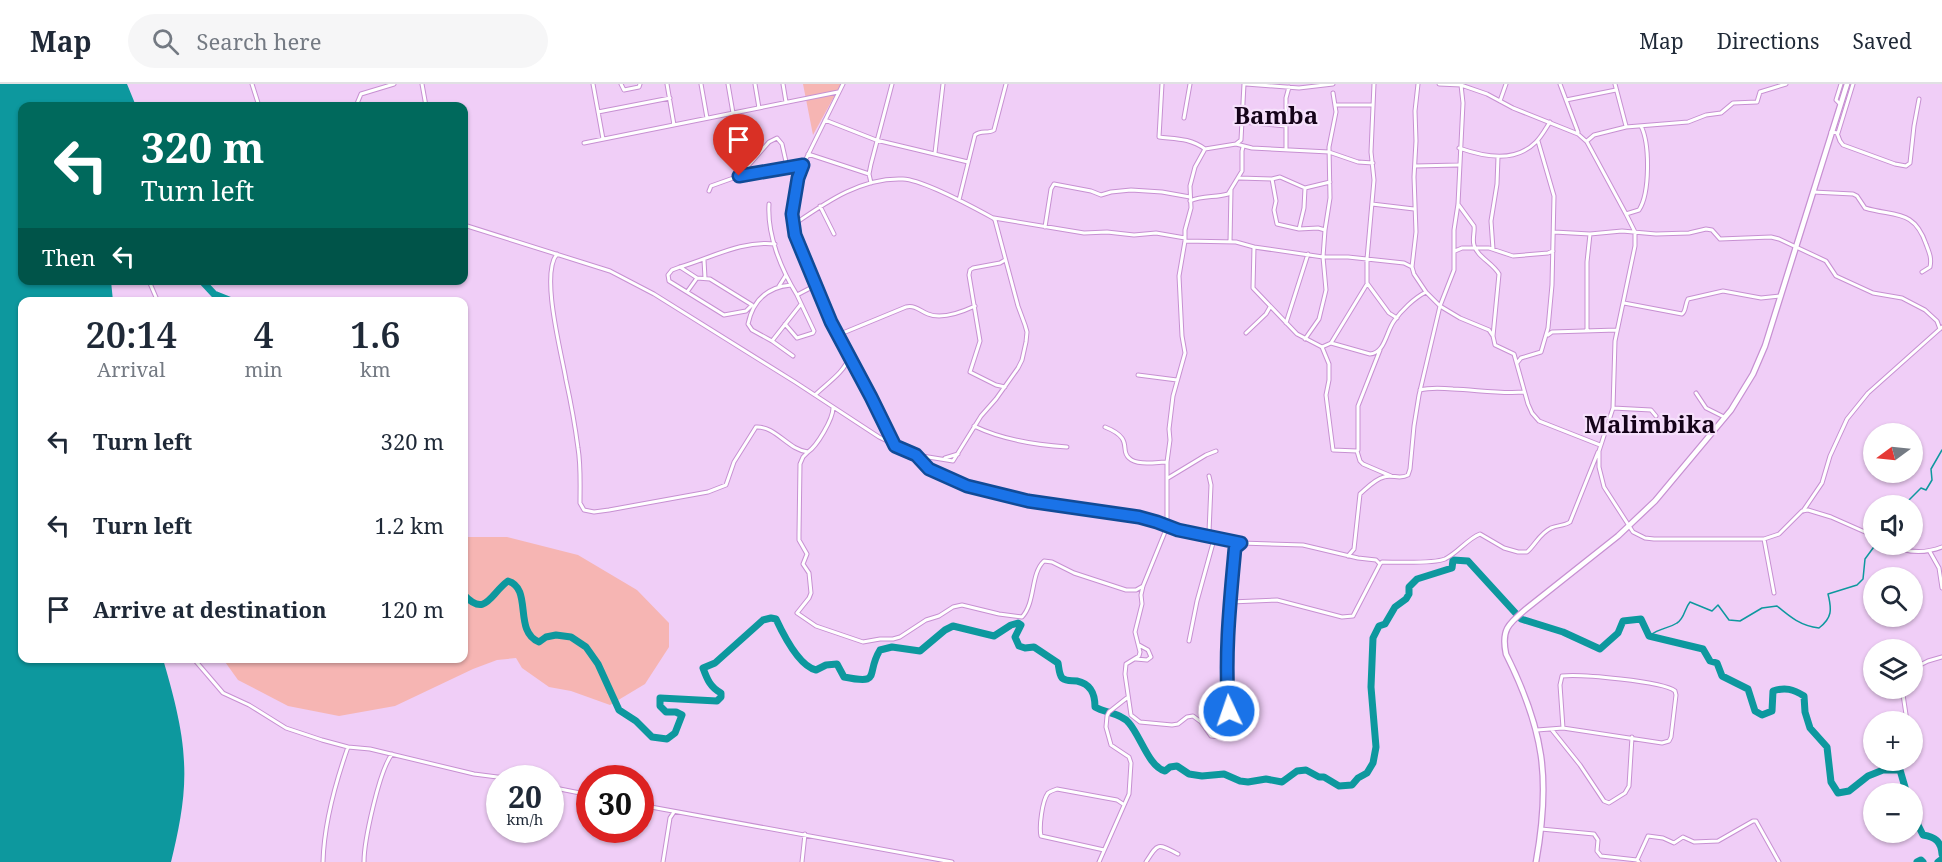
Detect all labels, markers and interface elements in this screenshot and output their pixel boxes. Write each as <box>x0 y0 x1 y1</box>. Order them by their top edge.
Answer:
search box <box>128 14 548 68</box>
text: Map <box>30 22 92 60</box>
icon: search <box>149 25 182 58</box>
text: Search here <box>197 26 321 56</box>
text: Map <box>1639 27 1684 55</box>
text: Directions <box>1717 27 1819 55</box>
text: Saved <box>1852 27 1912 55</box>
district label: Bamba <box>1234 98 1318 131</box>
pin <box>713 114 764 176</box>
text: 320 m <box>141 118 265 175</box>
icon: arrive <box>722 123 755 156</box>
icon: left <box>42 126 120 204</box>
text: Turn left <box>141 172 254 209</box>
icon: left <box>107 240 140 273</box>
text: Then <box>42 242 95 272</box>
text: 20:14 <box>85 310 177 359</box>
text: 4 <box>253 310 274 359</box>
text: 1.6 <box>350 310 401 359</box>
text: Arrival <box>97 356 165 383</box>
text: min <box>245 356 283 383</box>
text: km <box>360 356 391 383</box>
district label: Malimbika <box>1584 407 1716 440</box>
north arrow <box>1863 423 1923 483</box>
map controls <box>1863 423 1923 843</box>
icon: left <box>42 425 75 458</box>
text: Turn left <box>93 426 192 456</box>
text: 320 m <box>381 426 444 456</box>
button: sound <box>1863 495 1923 555</box>
icon: left <box>42 509 75 542</box>
text: Turn left <box>93 510 192 540</box>
text: 1.2 km <box>375 510 444 540</box>
button: search <box>1863 567 1923 627</box>
icon: arrive <box>42 593 75 626</box>
text: Arrive at destination <box>93 594 327 624</box>
text: 120 m <box>381 594 444 624</box>
button: layers <box>1863 639 1923 699</box>
position arrow <box>1197 679 1261 743</box>
button: + <box>1863 711 1923 771</box>
speed limit sign: 30 <box>576 765 654 843</box>
text: 20 <box>508 776 542 817</box>
button: − <box>1863 783 1923 843</box>
text: km/h <box>507 809 543 829</box>

